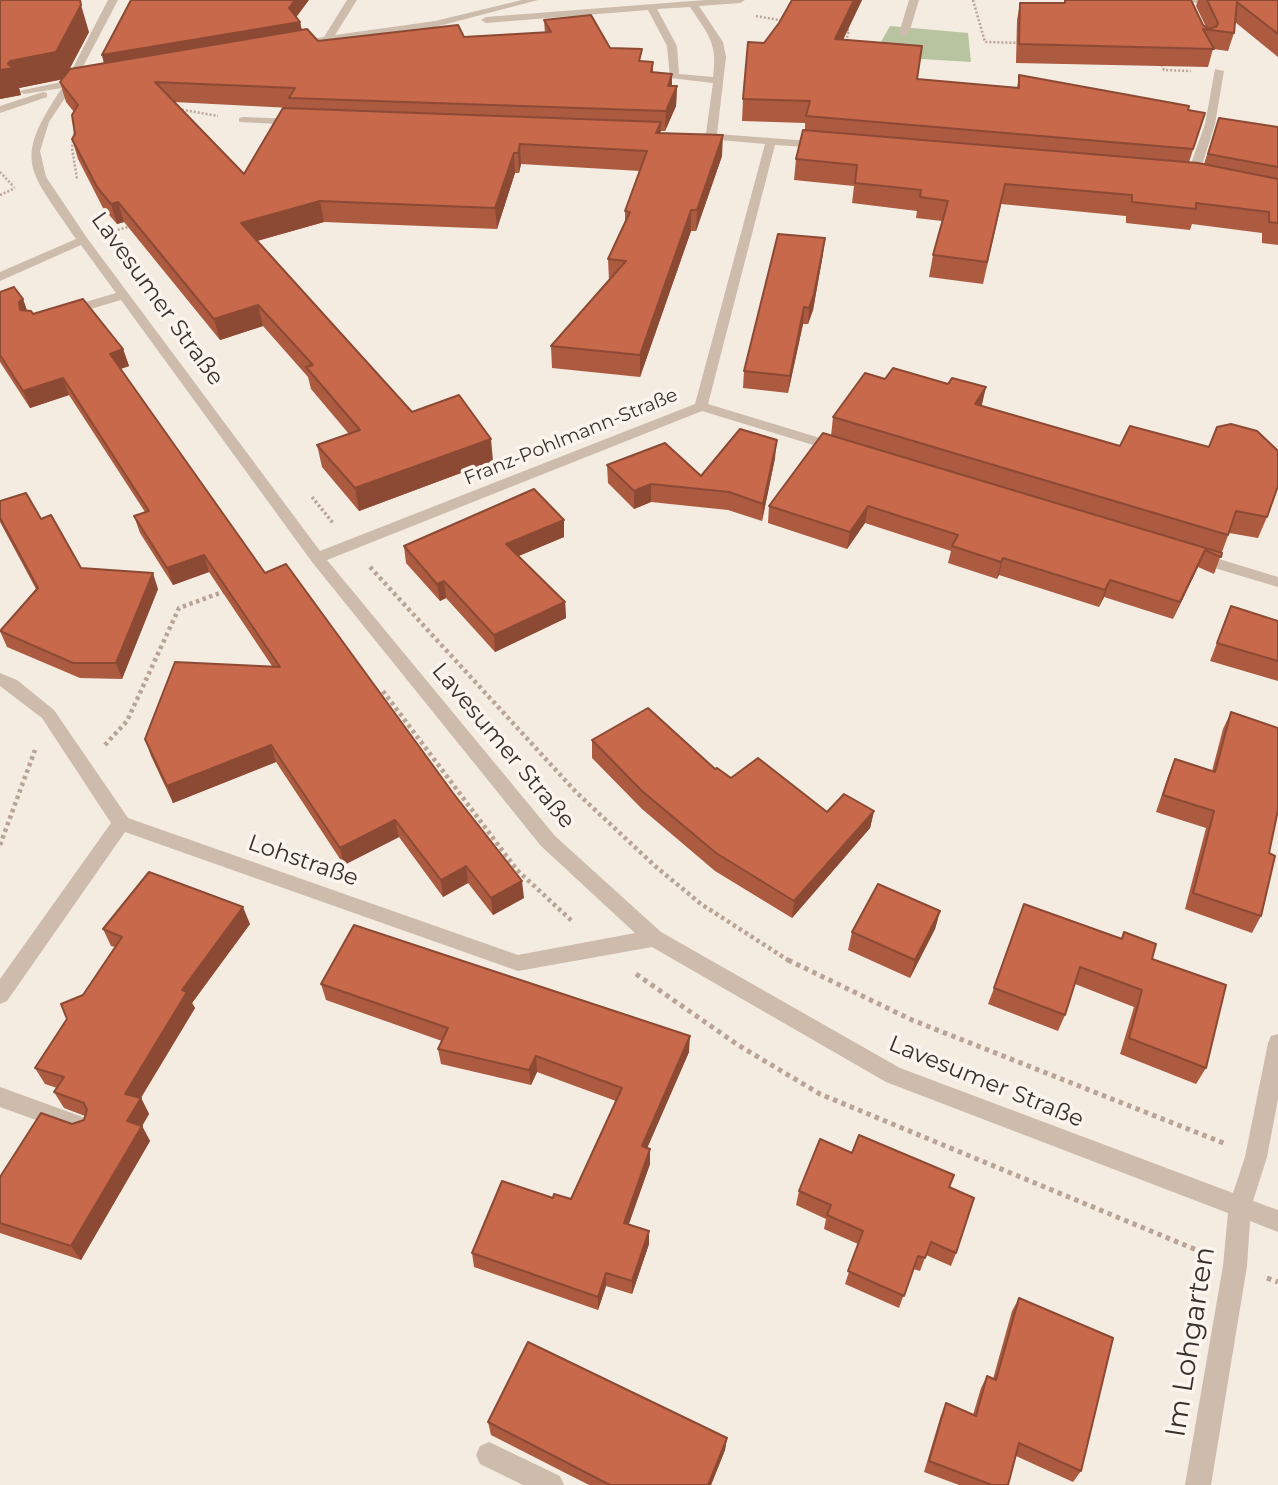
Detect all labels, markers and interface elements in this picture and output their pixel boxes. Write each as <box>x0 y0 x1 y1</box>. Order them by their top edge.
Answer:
street label: Lavesumer Straße <box>85 207 229 391</box>
street label: Franz-Pohlmann-Straße <box>461 384 681 490</box>
street label: Lavesumer Straße <box>426 658 580 834</box>
street label: Lohstraße <box>244 829 362 893</box>
street label: Lavesumer Straße <box>885 1030 1087 1134</box>
street label: Im Lohgarten <box>1159 1244 1223 1440</box>

